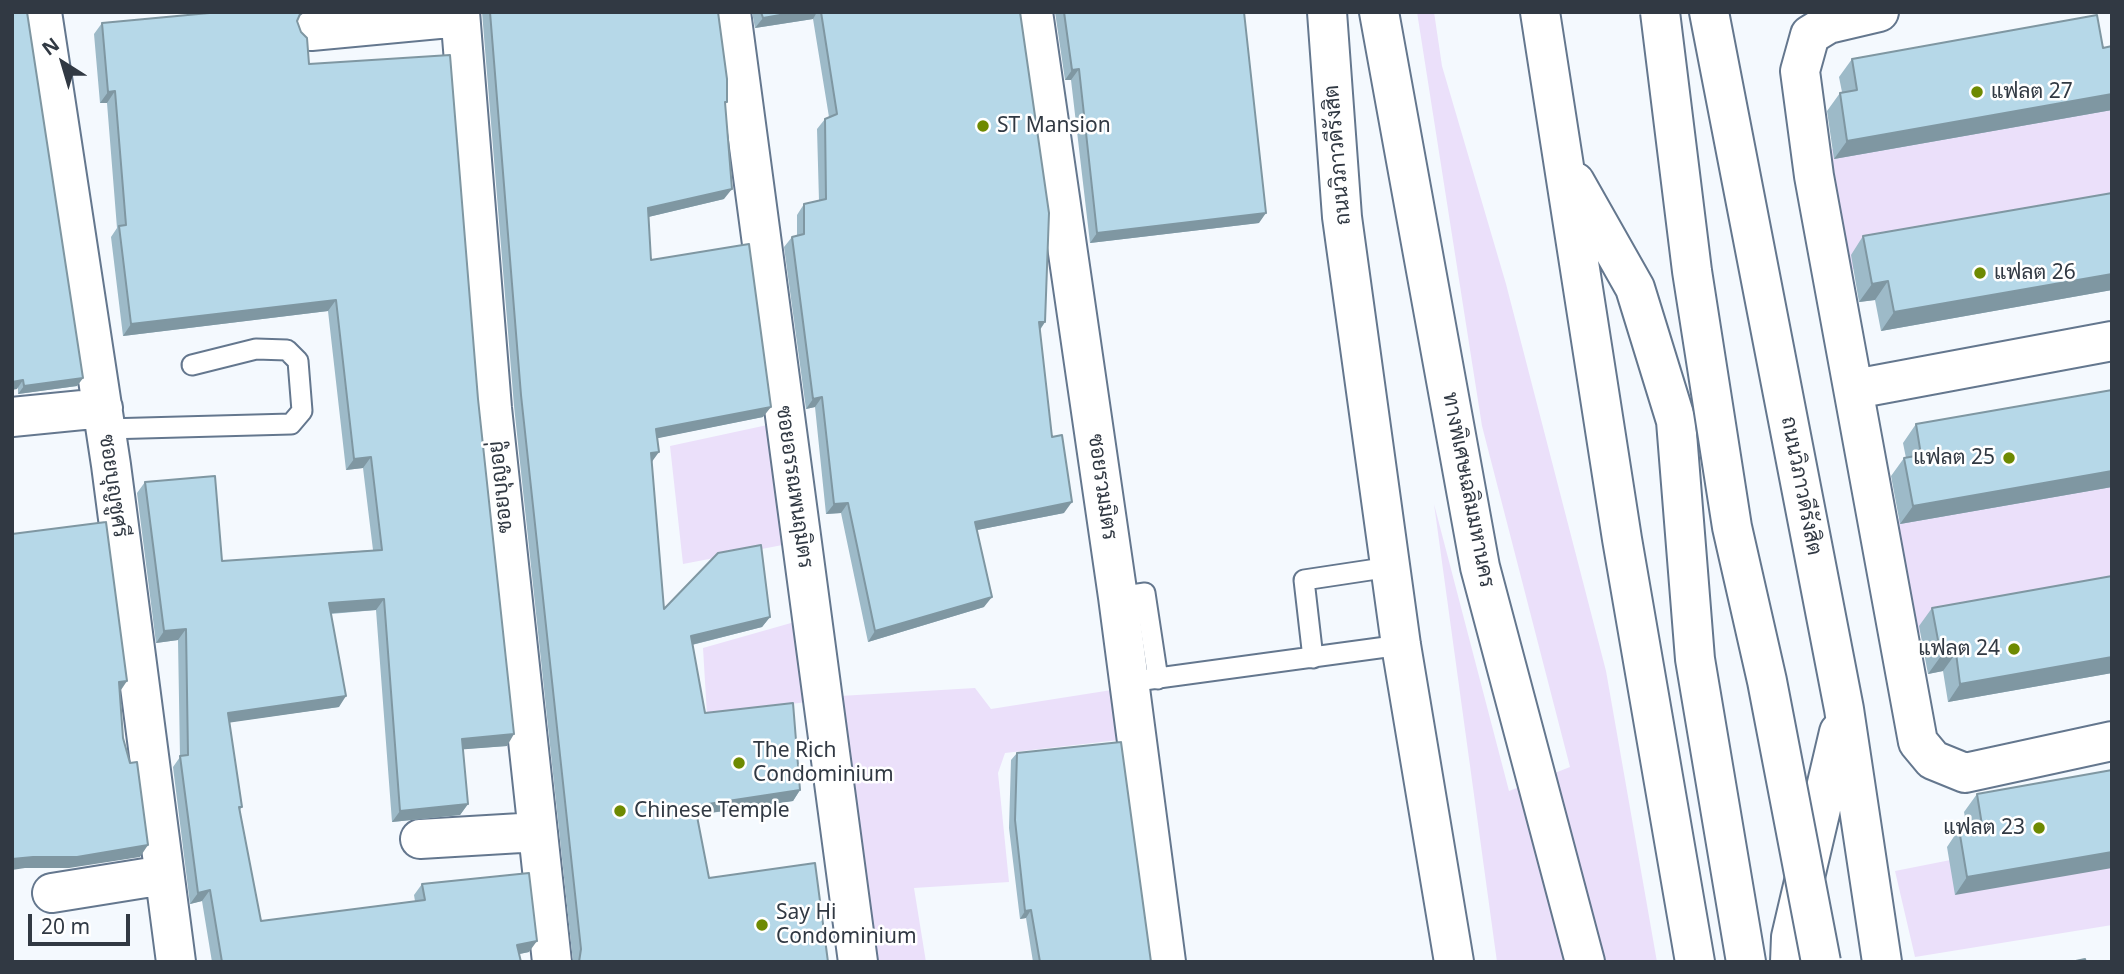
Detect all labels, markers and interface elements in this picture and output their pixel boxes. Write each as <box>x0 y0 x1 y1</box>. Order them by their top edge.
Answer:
north arrow <box>28 28 98 98</box>
text: N <box>36 31 64 61</box>
place label: แฟลต 27 <box>1991 79 2073 105</box>
street label: ถนนวิภาวดีรังสิต <box>1319 84 1357 226</box>
marker: แฟลต 27 <box>1969 84 1985 100</box>
place label: ST Mansion <box>997 113 1111 139</box>
marker: ST Mansion <box>975 118 991 134</box>
place label: แฟลต 26 <box>1994 260 2076 286</box>
marker: แฟลต 26 <box>1972 265 1988 281</box>
street label: ทางพิเศษเฉลิมมหานคร <box>1437 390 1499 590</box>
street label: ซอยอรรณพนฤมิตร <box>770 404 818 570</box>
street label: ถนนวิภาวดีรังสิต <box>1775 415 1827 557</box>
street label: ซอยรวมมิตร <box>1082 432 1122 542</box>
street label: ซอยบุญชูศรี <box>93 433 133 539</box>
street label: ซอยบุญอยู่ <box>484 440 518 534</box>
place label: แฟลต 25 <box>1913 445 1995 471</box>
marker: แฟลต 25 <box>2001 450 2017 466</box>
place label: แฟลต 24 <box>1918 636 2000 662</box>
marker: แฟลต 24 <box>2006 641 2022 657</box>
place label: The Rich Condominium <box>753 738 894 788</box>
marker: The Rich Condominium <box>731 755 747 771</box>
place label: Chinese Temple <box>634 798 790 824</box>
marker: Chinese Temple <box>612 803 628 819</box>
place label: แฟลต 23 <box>1943 815 2025 841</box>
marker: แฟลต 23 <box>2031 820 2047 836</box>
scale bar <box>32 900 133 944</box>
place label: Say Hi Condominium <box>776 900 917 950</box>
text: 20 m <box>41 912 90 940</box>
marker: Say Hi Condominium <box>754 917 770 933</box>

